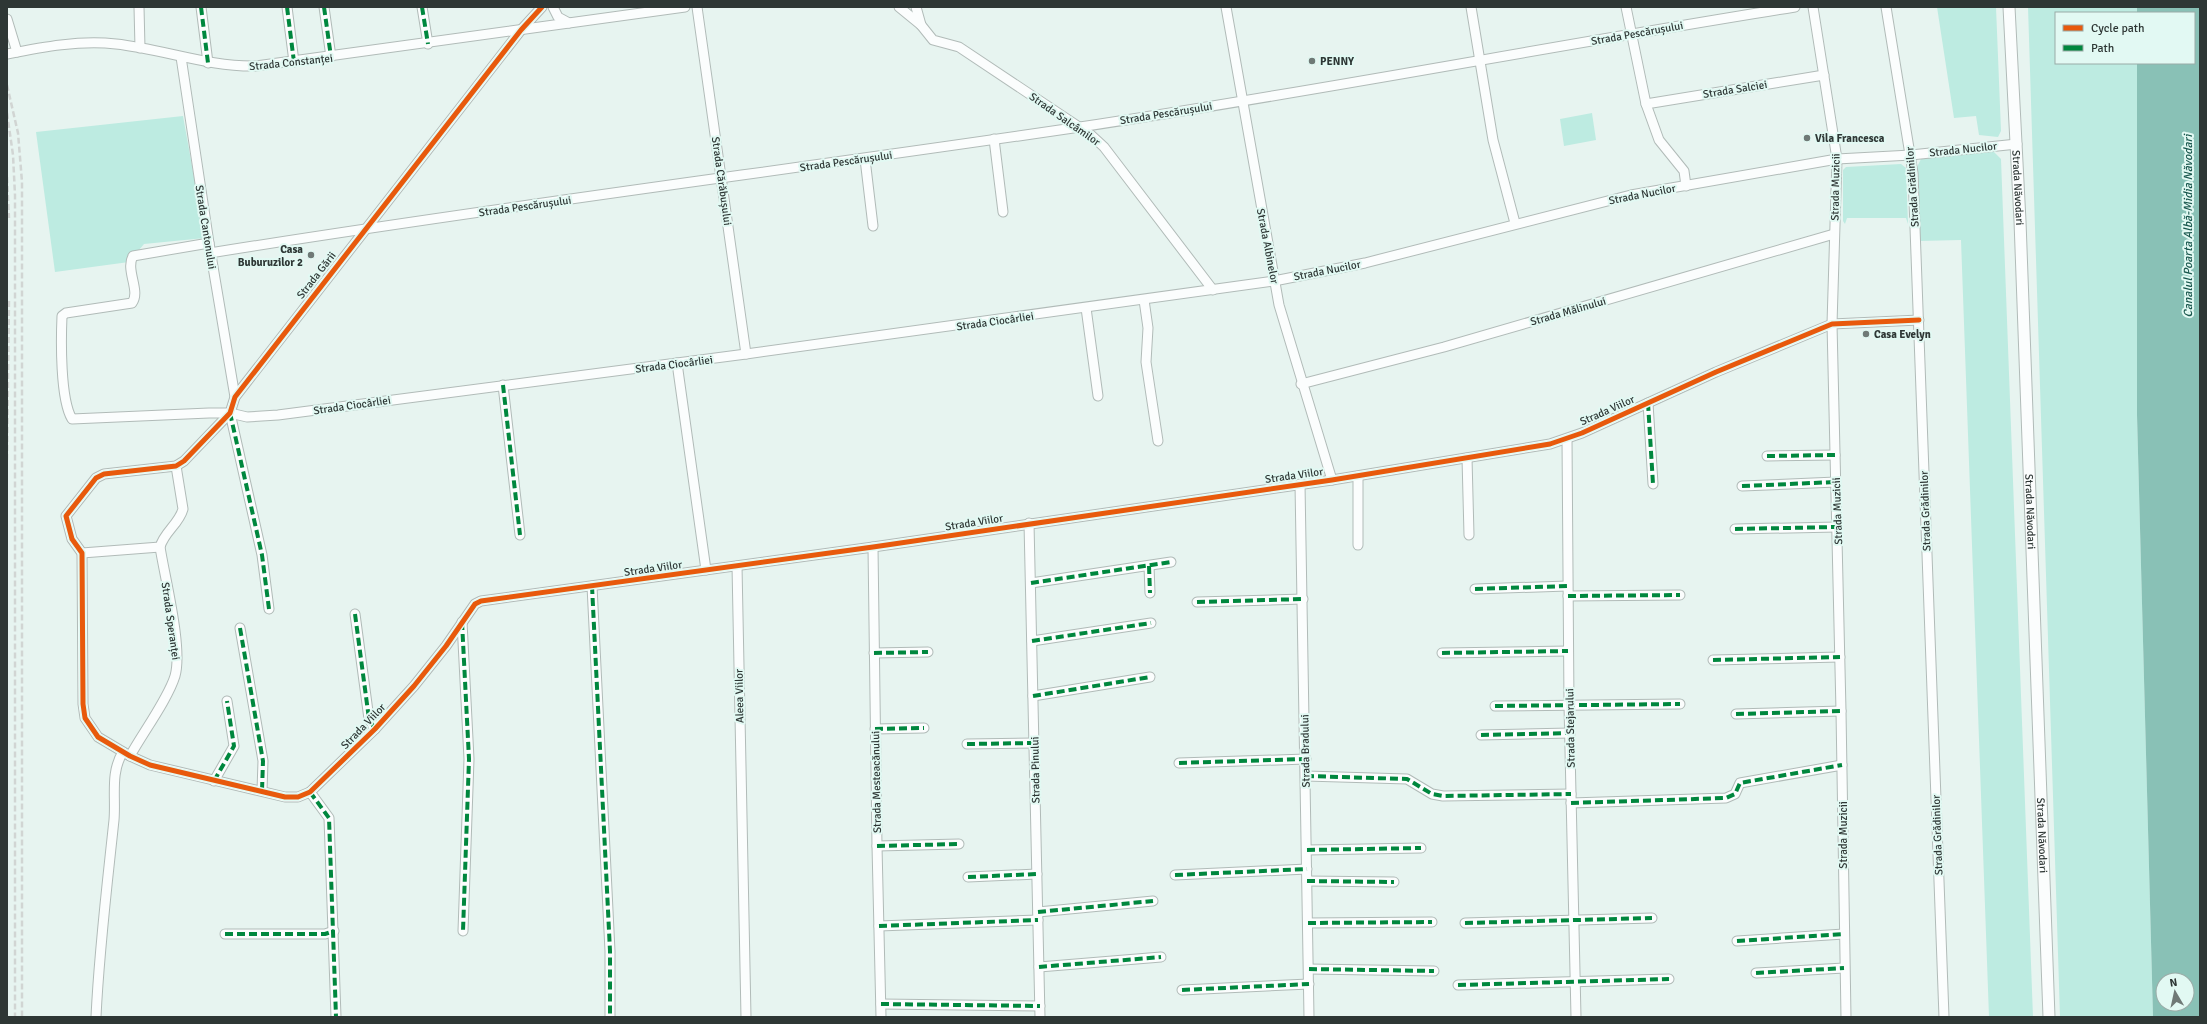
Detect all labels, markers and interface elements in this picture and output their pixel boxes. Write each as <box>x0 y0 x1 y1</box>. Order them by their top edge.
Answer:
legend <box>2055 12 2195 64</box>
street label: Strada Pescărușului <box>1590 19 1684 48</box>
text: Cycle path <box>2091 21 2144 36</box>
text: Path <box>2091 41 2114 56</box>
street label: Strada Constanței <box>249 52 334 73</box>
place label: PENNY <box>1320 55 1354 68</box>
marker: PENNY <box>1307 56 1317 66</box>
street label: Strada Salciei <box>1702 78 1768 101</box>
street label: Strada Salcâmilor <box>1027 90 1103 149</box>
street label: Strada Pescărușului <box>1119 100 1213 127</box>
place label: Vila Francesca <box>1815 132 1885 145</box>
marker: Vila Francesca <box>1802 133 1812 143</box>
water label: Canalul Poarta Albă-Midia Năvodari <box>2181 133 2196 317</box>
street label: Strada Cărăbușului <box>709 136 734 226</box>
street label: Strada Nucilor <box>1929 139 1998 160</box>
street label: Strada Grădinilor <box>1903 146 1922 228</box>
street label: Strada Pescărușului <box>799 149 893 174</box>
street label: Strada Năvodari <box>2009 150 2026 226</box>
street label: Strada Muzicii <box>1828 153 1843 221</box>
street label: Strada Nucilor <box>1608 182 1677 207</box>
street label: Strada Cantonului <box>192 184 219 270</box>
street label: Strada Pescărușului <box>478 194 572 219</box>
street label: Strada Albinelor <box>1254 207 1281 285</box>
place label: Casa Buburuzilor 2 <box>238 243 303 269</box>
street label: Strada Gării <box>294 249 339 301</box>
marker: Casa Buburuzilor 2 <box>306 250 316 260</box>
street label: Strada Nucilor <box>1293 258 1362 283</box>
street label: Strada Mălinului <box>1529 294 1607 328</box>
street label: Strada Ciocârliei <box>955 310 1035 333</box>
place label: Casa Evelyn <box>1874 328 1931 341</box>
marker: Casa Evelyn <box>1861 329 1871 339</box>
street label: Strada Ciocârliei <box>635 353 714 376</box>
street label: Strada Viilor <box>1578 393 1637 428</box>
street label: Strada Ciocârliei <box>312 394 392 417</box>
street label: Strada Viilor <box>1264 465 1324 486</box>
street label: Strada Grădinilor <box>1918 471 1933 551</box>
street label: Strada Năvodari <box>2022 474 2038 550</box>
street label: Strada Muzicii <box>1830 477 1845 545</box>
street label: Strada Viilor <box>944 512 1004 533</box>
street label: Strada Viilor <box>623 558 683 579</box>
street label: Strada Speranței <box>159 581 182 661</box>
street label: Aleea Viilor <box>733 669 746 723</box>
street label: Strada Stejarului <box>1563 688 1578 768</box>
street label: Strada Viilor <box>338 701 388 752</box>
street label: Strada Bradului <box>1298 714 1313 788</box>
street label: Strada Mesteacănului <box>869 731 884 833</box>
street label: Strada Pinului <box>1028 737 1043 803</box>
street label: Strada Grădinilor <box>1930 795 1945 875</box>
street label: Strada Năvodari <box>2034 797 2050 873</box>
street label: Strada Muzicii <box>1837 801 1850 869</box>
north arrow <box>2155 972 2195 1012</box>
text: N <box>2169 976 2178 990</box>

